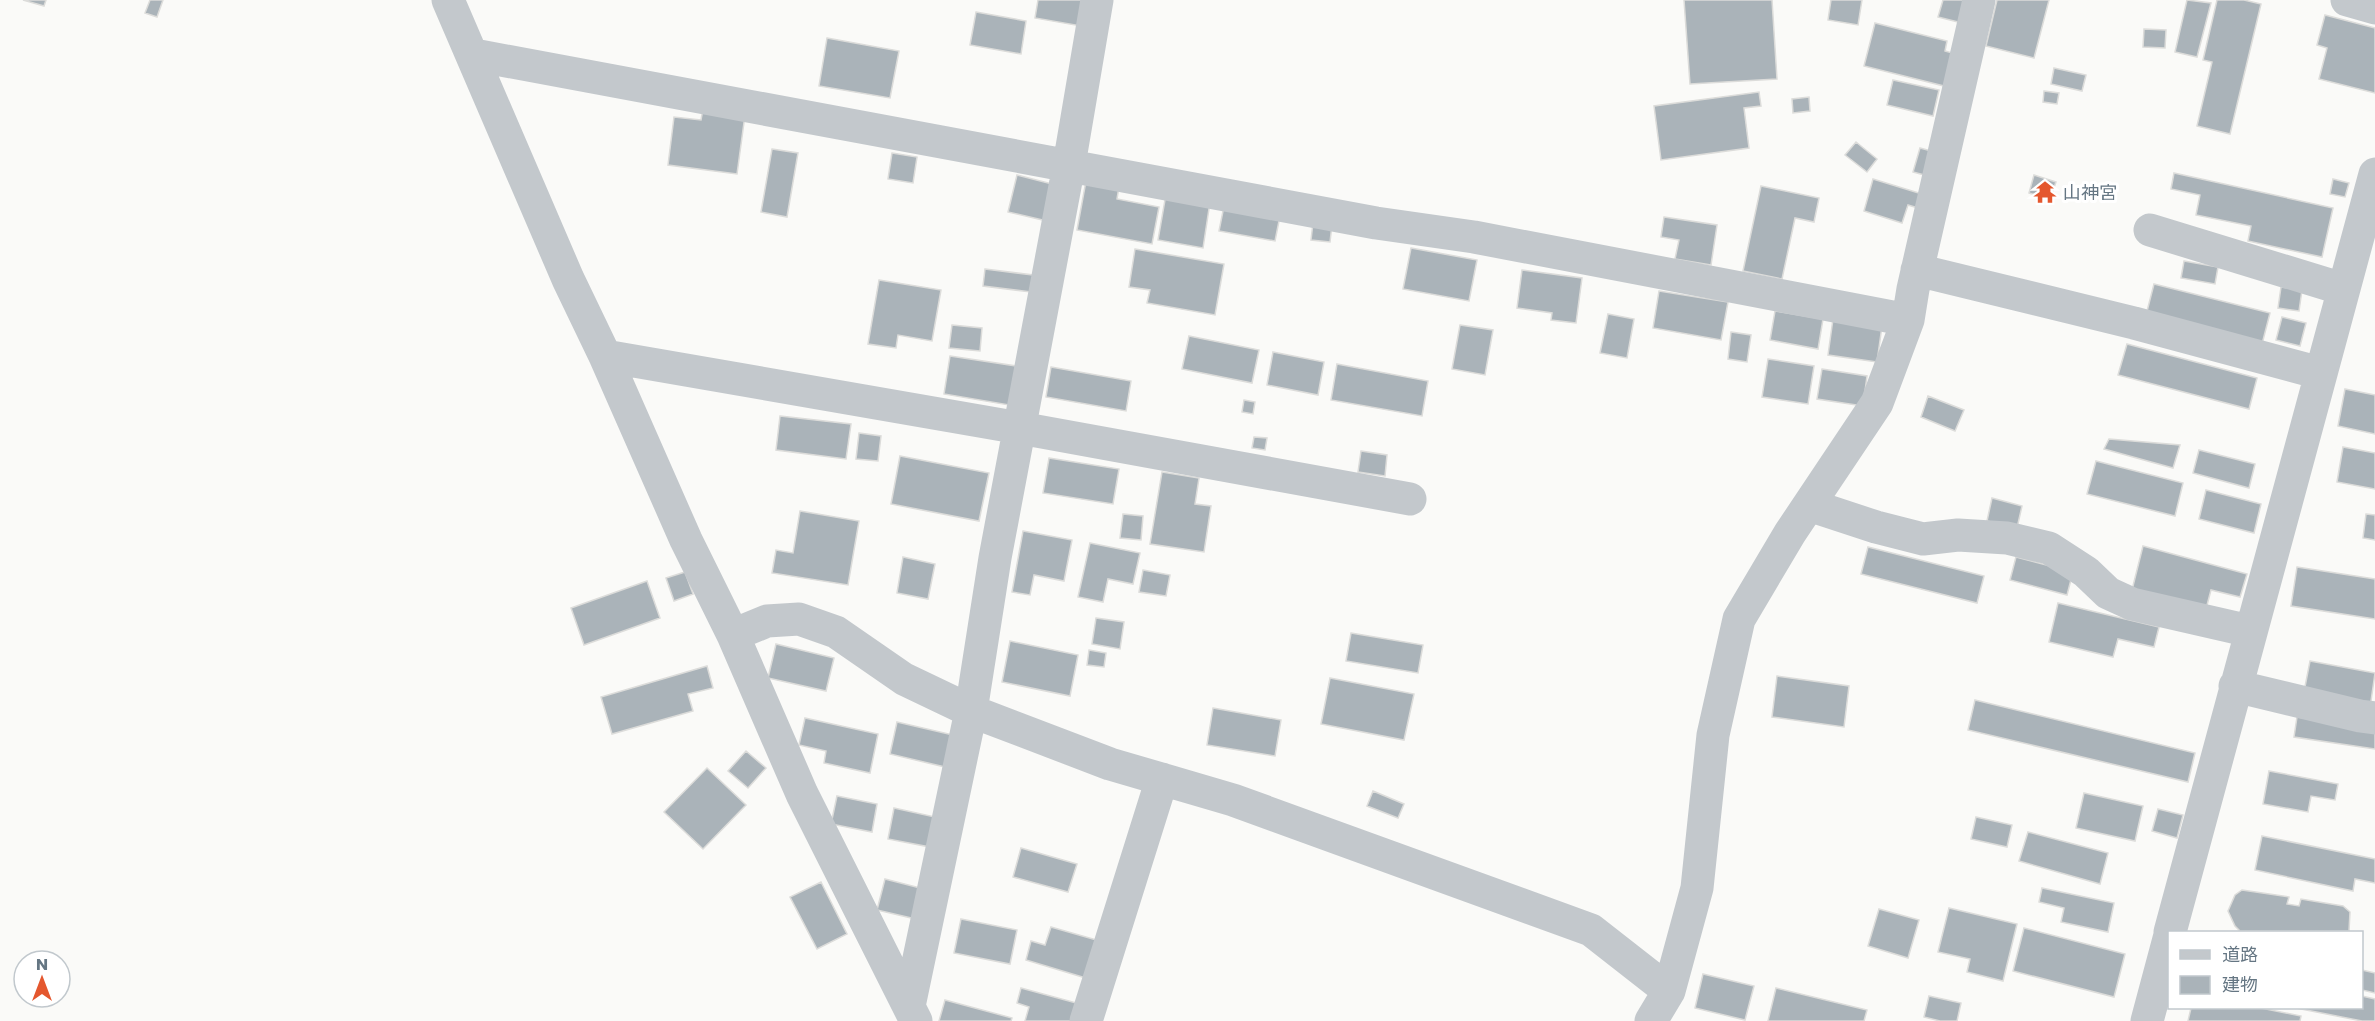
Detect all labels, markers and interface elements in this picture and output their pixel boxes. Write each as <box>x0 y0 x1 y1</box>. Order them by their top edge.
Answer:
temple icon: 山神宮 <box>2032 179 2058 205</box>
place label: 山神宮 <box>2063 180 2117 205</box>
legend <box>2168 931 2363 1009</box>
text: 道路 <box>2222 942 2258 967</box>
north arrow <box>12 949 72 1009</box>
text: N <box>36 953 48 976</box>
text: 建物 <box>2222 972 2258 997</box>

